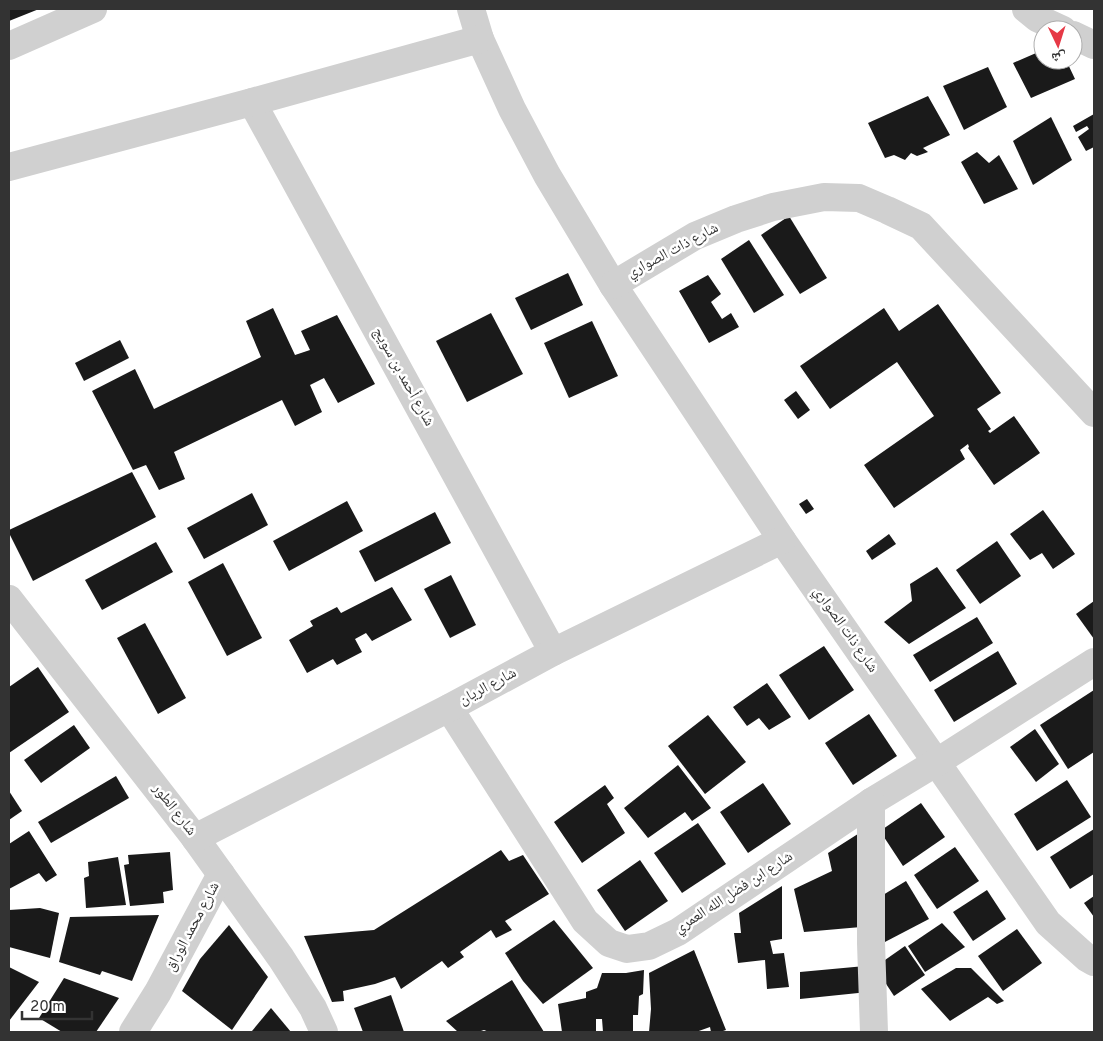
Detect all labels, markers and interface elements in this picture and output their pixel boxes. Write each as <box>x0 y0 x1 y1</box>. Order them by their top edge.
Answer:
north arrow <box>1033 20 1083 70</box>
text: ش <box>1051 47 1067 65</box>
street label: شارع ذات الصواري <box>624 219 723 284</box>
street label: شارع أحمد بن سويج <box>368 324 439 430</box>
street label: شارع ذات الصواري <box>808 583 882 677</box>
street label: شارع الريان <box>456 664 520 710</box>
street label: شارع الطور <box>147 779 200 840</box>
street label: شارع ابن فضل الله العمري <box>671 847 797 939</box>
street label: شارع محمد الوراق <box>161 879 225 975</box>
scale bar <box>22 988 92 1020</box>
text: 20 m <box>30 998 65 1017</box>

